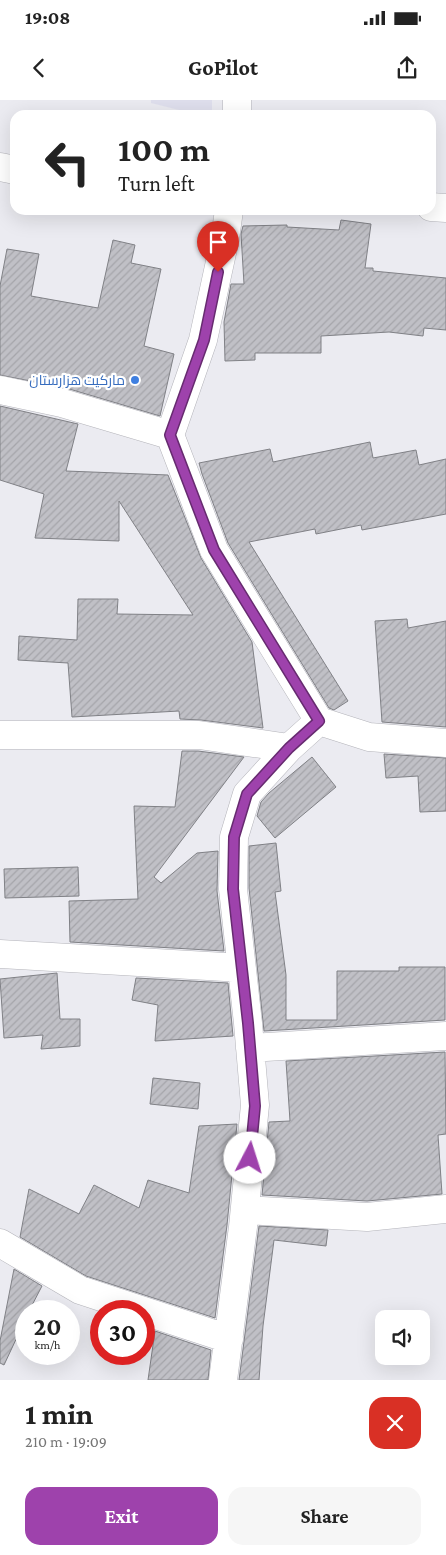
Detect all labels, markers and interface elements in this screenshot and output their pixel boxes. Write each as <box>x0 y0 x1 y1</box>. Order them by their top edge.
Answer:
text: 19:08 <box>25 7 70 28</box>
icon: back <box>25 54 53 82</box>
icon: share <box>393 54 421 82</box>
text: GoPilot <box>188 55 258 80</box>
icon: left <box>35 130 100 195</box>
text: 100 m <box>118 130 210 169</box>
text: Turn left <box>118 171 195 196</box>
pin <box>197 221 239 272</box>
icon: arrive <box>204 228 232 256</box>
place label: مارکیت هزارستان <box>29 372 125 388</box>
marker: مارکیت هزارستان <box>129 374 141 386</box>
position arrow <box>223 1131 275 1183</box>
speed limit sign: 30 <box>90 1300 155 1365</box>
map controls <box>375 1310 430 1365</box>
button: sound <box>375 1310 430 1365</box>
text: 20 <box>34 1313 61 1340</box>
text: km/h <box>35 1338 60 1352</box>
text: 1 min <box>25 1397 93 1430</box>
button: close <box>369 1397 421 1449</box>
text: 210 m · 19:09 <box>25 1433 107 1450</box>
button: Exit <box>25 1487 218 1545</box>
button: Share <box>228 1487 421 1545</box>

